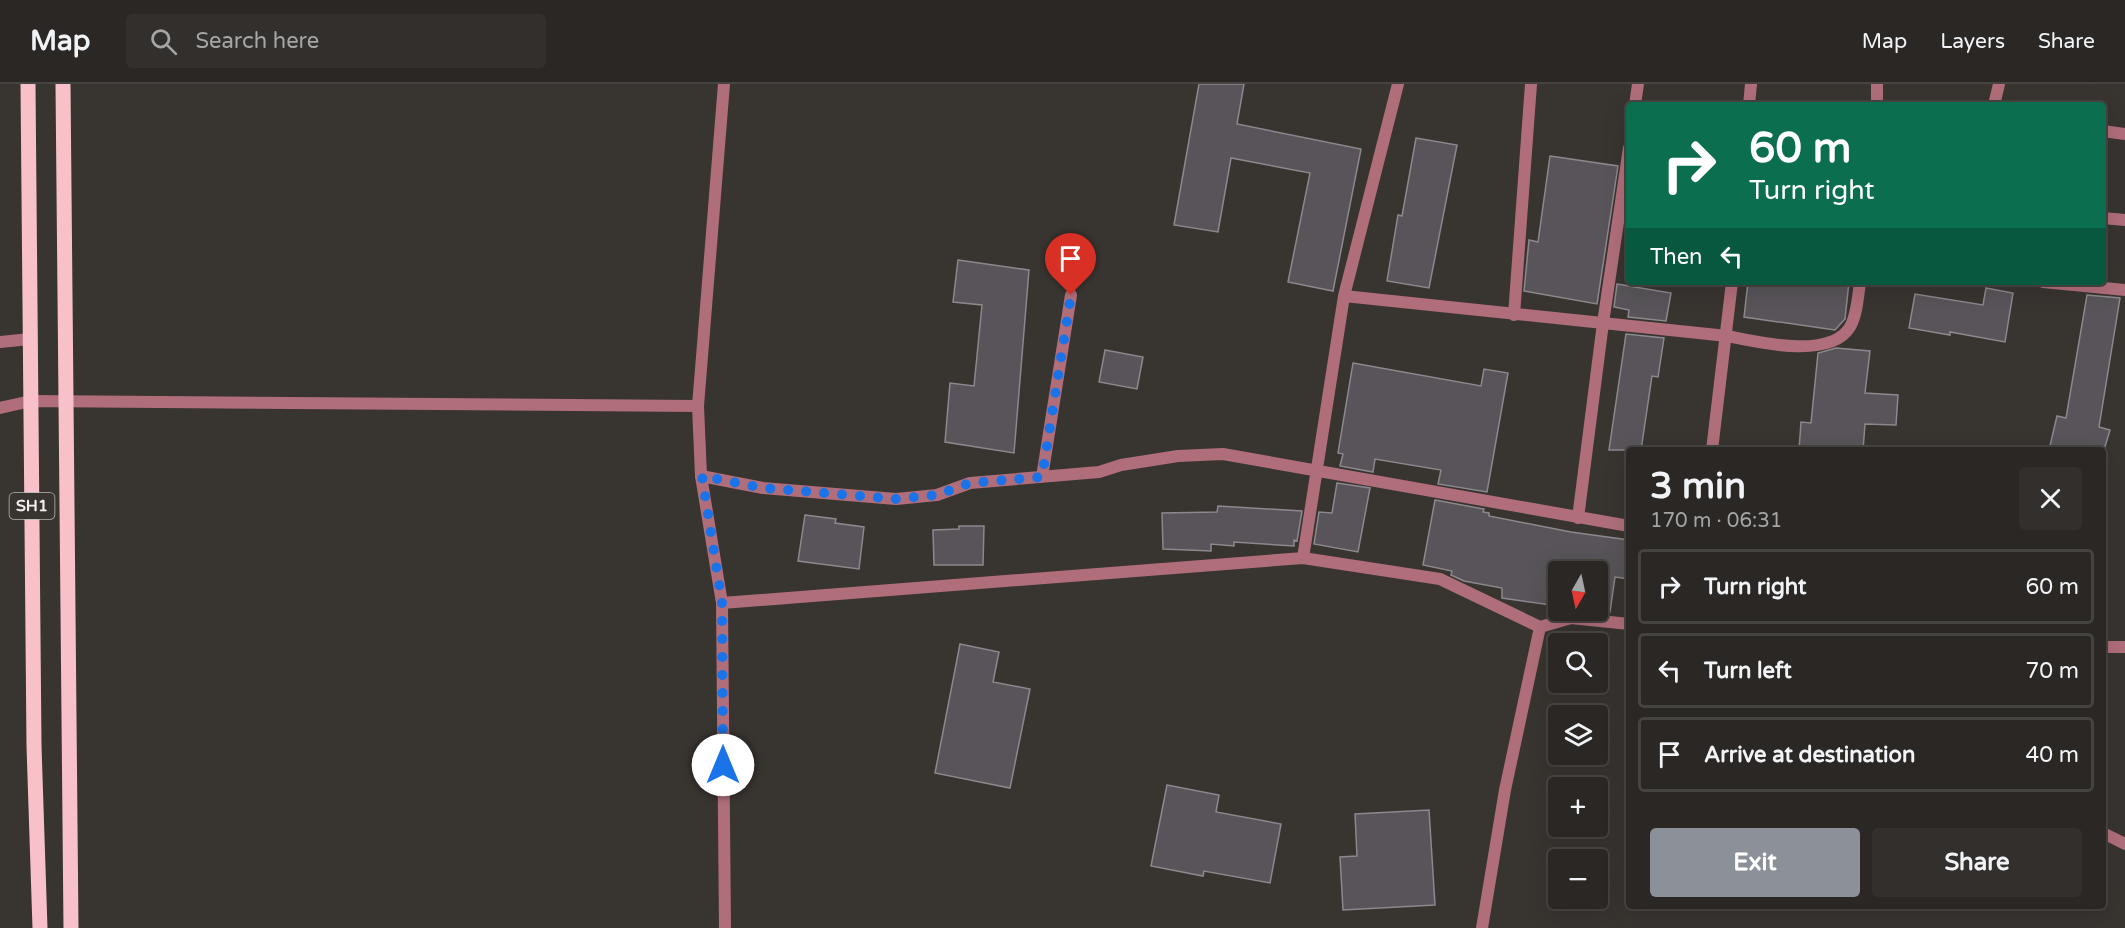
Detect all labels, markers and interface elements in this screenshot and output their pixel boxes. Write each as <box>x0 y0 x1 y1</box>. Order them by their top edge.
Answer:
search box <box>126 14 546 68</box>
text: Map <box>30 24 90 58</box>
icon: search <box>147 25 180 58</box>
text: Search here <box>195 28 319 54</box>
text: Map <box>1862 29 1907 54</box>
text: Layers <box>1940 29 2005 54</box>
text: Share <box>2038 29 2095 54</box>
text: 60 m <box>1749 123 1851 174</box>
icon: right <box>1650 126 1728 204</box>
text: Turn right <box>1749 174 1875 207</box>
pin <box>1045 233 1096 295</box>
icon: left <box>1715 240 1748 273</box>
icon: arrive <box>1054 242 1087 275</box>
text: Then <box>1650 244 1703 270</box>
text: 3 min <box>1650 465 1746 508</box>
button: close <box>2019 467 2082 530</box>
road number: SH1 <box>9 493 54 519</box>
text: 170 m · 06:31 <box>1650 509 1782 533</box>
north arrow <box>1548 561 1608 621</box>
map controls <box>1548 561 1608 909</box>
icon: right <box>1653 570 1686 603</box>
text: Turn right <box>1704 574 1806 600</box>
text: 60 m <box>2025 574 2079 600</box>
button: search <box>1548 633 1608 693</box>
icon: left <box>1653 654 1686 687</box>
text: Turn left <box>1704 658 1792 684</box>
text: 70 m <box>2025 658 2079 684</box>
button: layers <box>1548 705 1608 765</box>
position arrow <box>691 733 755 797</box>
icon: arrive <box>1653 738 1686 771</box>
text: Arrive at destination <box>1704 742 1915 768</box>
text: 40 m <box>2025 742 2079 768</box>
button: + <box>1548 777 1608 837</box>
button: Exit <box>1650 828 1860 897</box>
button: Share <box>1872 828 2082 897</box>
button: − <box>1548 849 1608 909</box>

